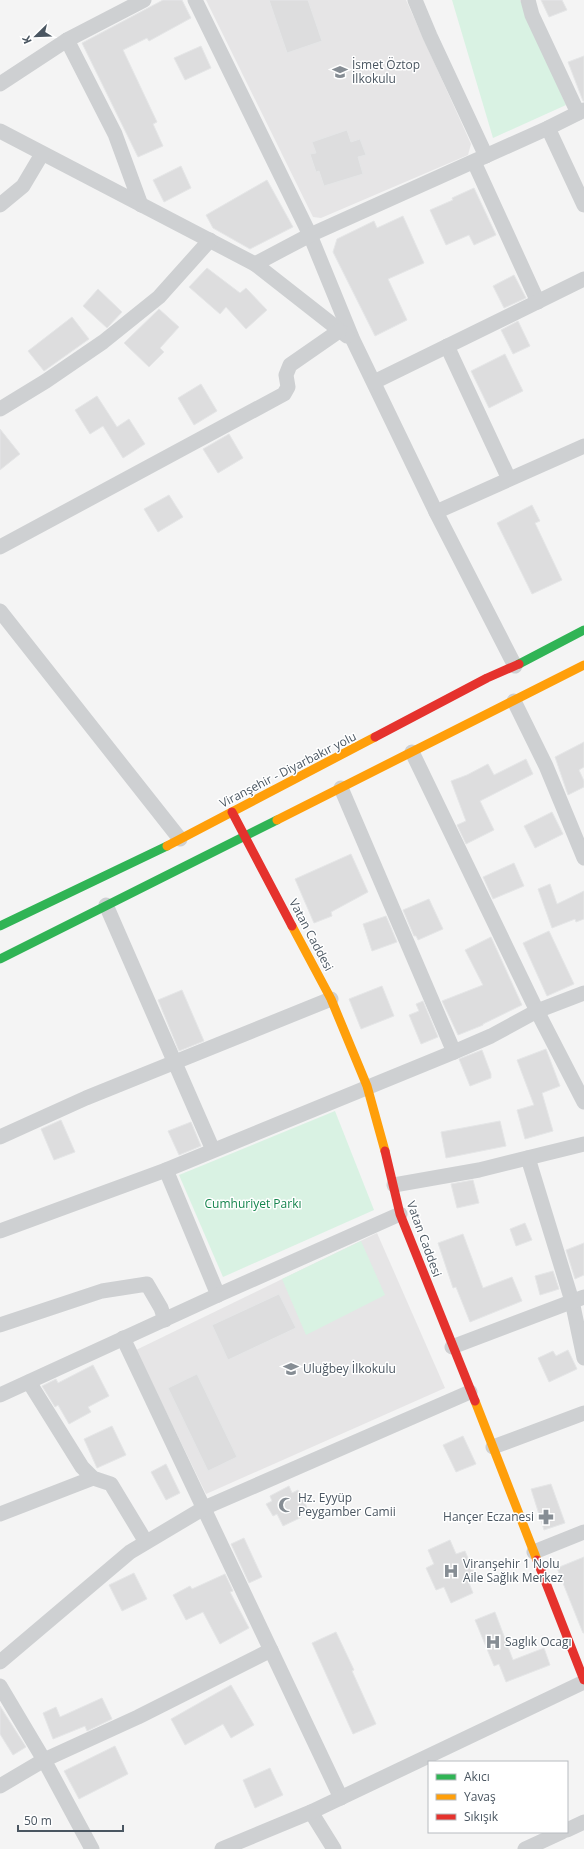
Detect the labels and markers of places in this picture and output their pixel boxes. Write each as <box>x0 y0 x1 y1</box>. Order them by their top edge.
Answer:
place label: İsmet Öztop İlkokulu <box>352 56 420 87</box>
school or university icon: İsmet Öztop İlkokulu <box>331 63 349 81</box>
school or university icon: Uluğbey İlkokulu <box>282 1360 300 1378</box>
place label: Uluğbey İlkokulu <box>303 1360 396 1377</box>
place label: Hz. Eyyüp Peygamber Camii <box>298 1489 396 1520</box>
mosque icon: Hz. Eyyüp Peygamber Camii <box>277 1496 295 1514</box>
place label: Hançer Eczanesi <box>443 1508 534 1525</box>
pharmacy icon: Hançer Eczanesi <box>537 1508 555 1526</box>
place label: Viranşehir 1 Nolu Aile Sağlık Merkez <box>463 1555 563 1586</box>
hospital icon: Viranşehir 1 Nolu Aile Sağlık Merkez <box>442 1562 460 1580</box>
hospital icon: Saglık Ocagı <box>484 1633 502 1651</box>
place label: Saglık Ocagı <box>505 1633 572 1650</box>

